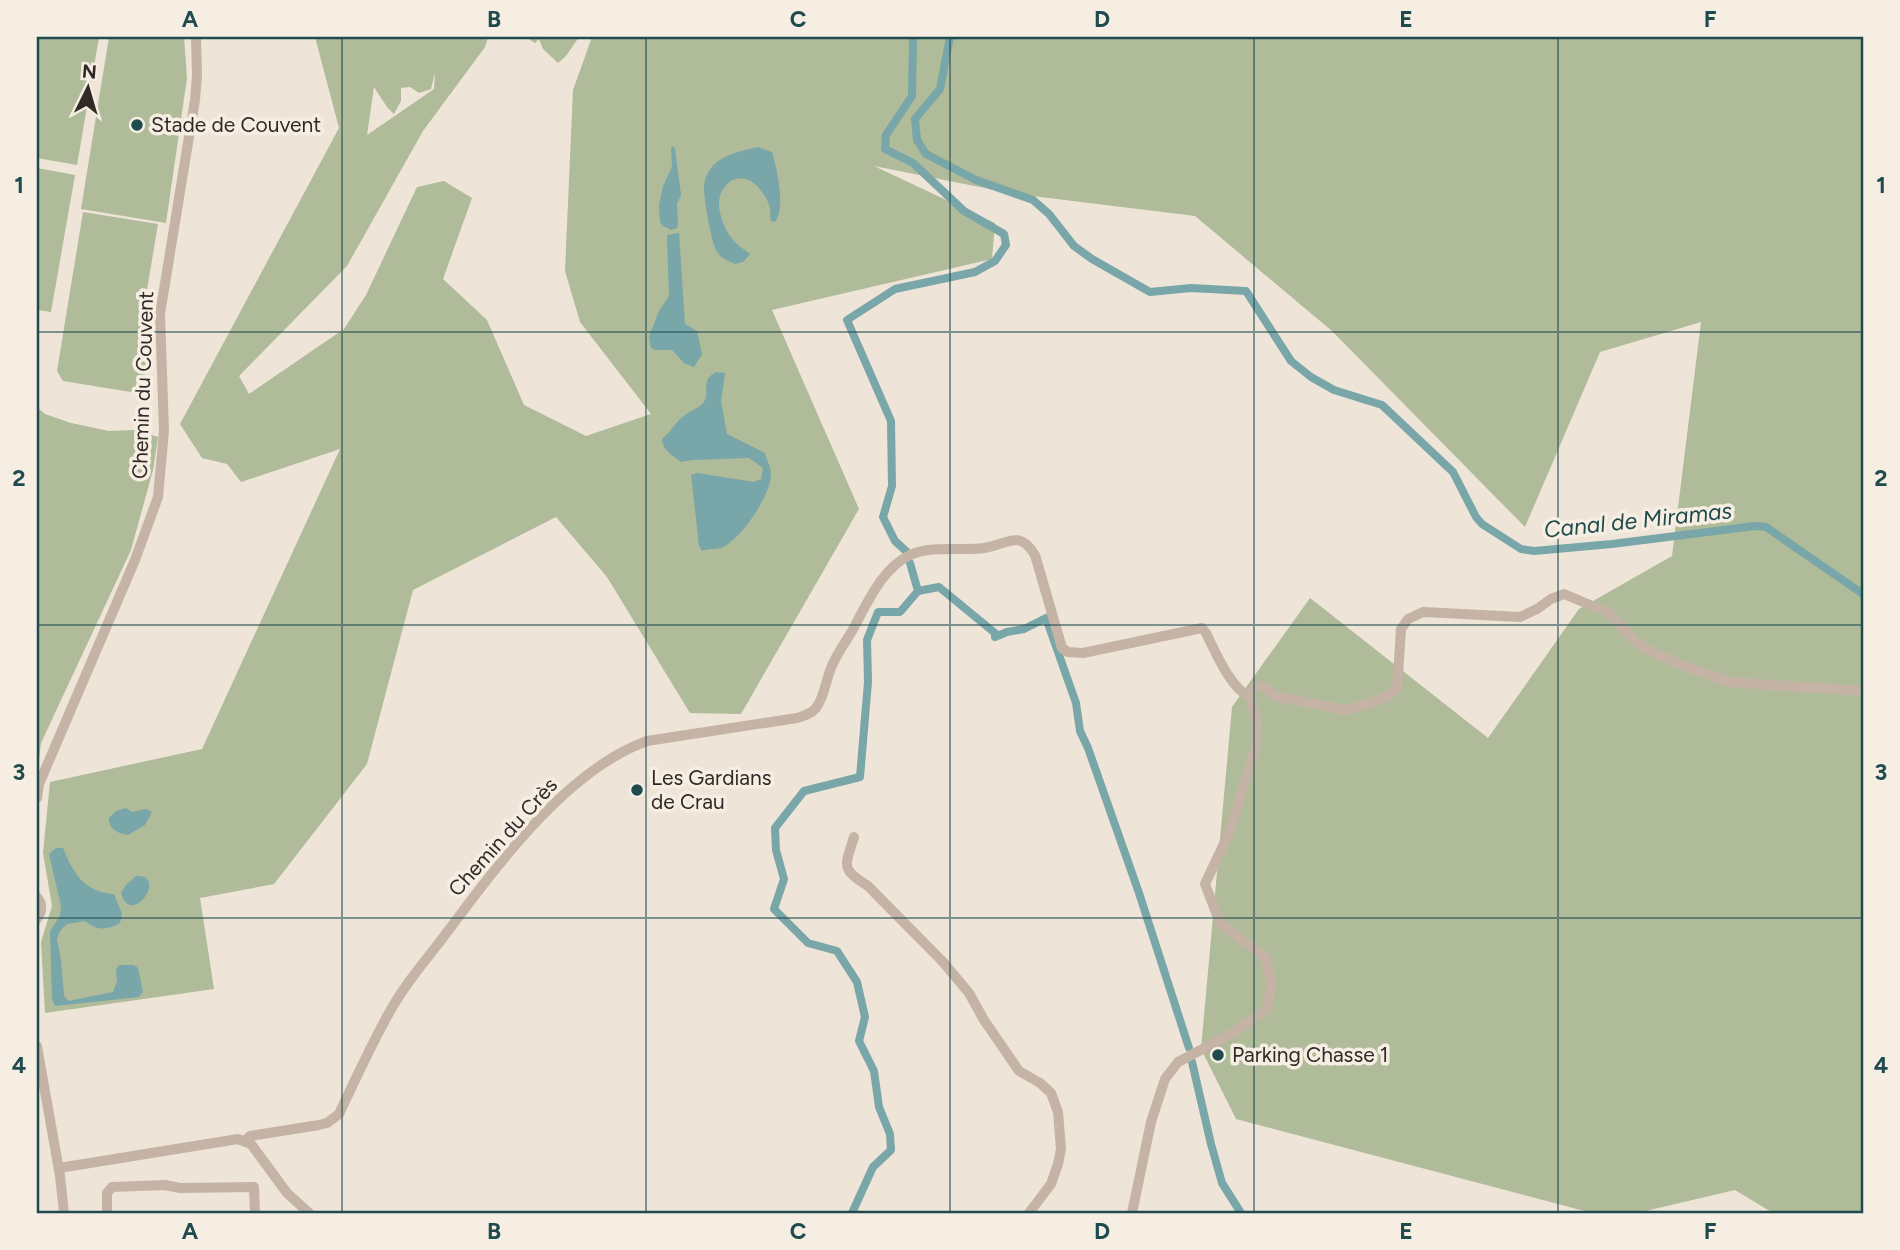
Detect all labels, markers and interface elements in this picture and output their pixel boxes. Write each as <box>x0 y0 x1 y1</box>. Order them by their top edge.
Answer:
text: A <box>182 5 199 33</box>
text: B <box>487 5 501 33</box>
text: C <box>790 5 807 33</box>
text: D <box>1094 5 1110 33</box>
text: E <box>1399 5 1413 33</box>
text: F <box>1704 5 1717 33</box>
north arrow <box>52 52 122 122</box>
text: N <box>81 59 98 84</box>
place label: Stade de Couvent <box>151 112 321 137</box>
marker: Stade de Couvent <box>129 117 145 133</box>
text: 1 <box>14 171 24 199</box>
text: 1 <box>1876 171 1886 199</box>
street label: Chemin du Couvent <box>127 291 158 479</box>
text: 2 <box>12 464 26 492</box>
text: 2 <box>1874 464 1888 492</box>
water label: Canal de Miramas <box>1543 496 1734 544</box>
text: 3 <box>13 758 25 786</box>
text: 3 <box>1875 758 1887 786</box>
place label: Les Gardians de Crau <box>651 765 772 814</box>
street label: Chemin du Crès <box>443 772 562 901</box>
marker: Les Gardians de Crau <box>629 782 645 798</box>
place label: Parking Chasse 1 <box>1232 1042 1389 1067</box>
marker: Parking Chasse 1 <box>1210 1047 1226 1063</box>
text: 4 <box>12 1051 26 1079</box>
text: 4 <box>1874 1051 1888 1079</box>
text: A <box>182 1217 199 1245</box>
text: B <box>487 1217 501 1245</box>
text: C <box>790 1217 807 1245</box>
text: D <box>1094 1217 1110 1245</box>
text: E <box>1399 1217 1413 1245</box>
text: F <box>1704 1217 1717 1245</box>

